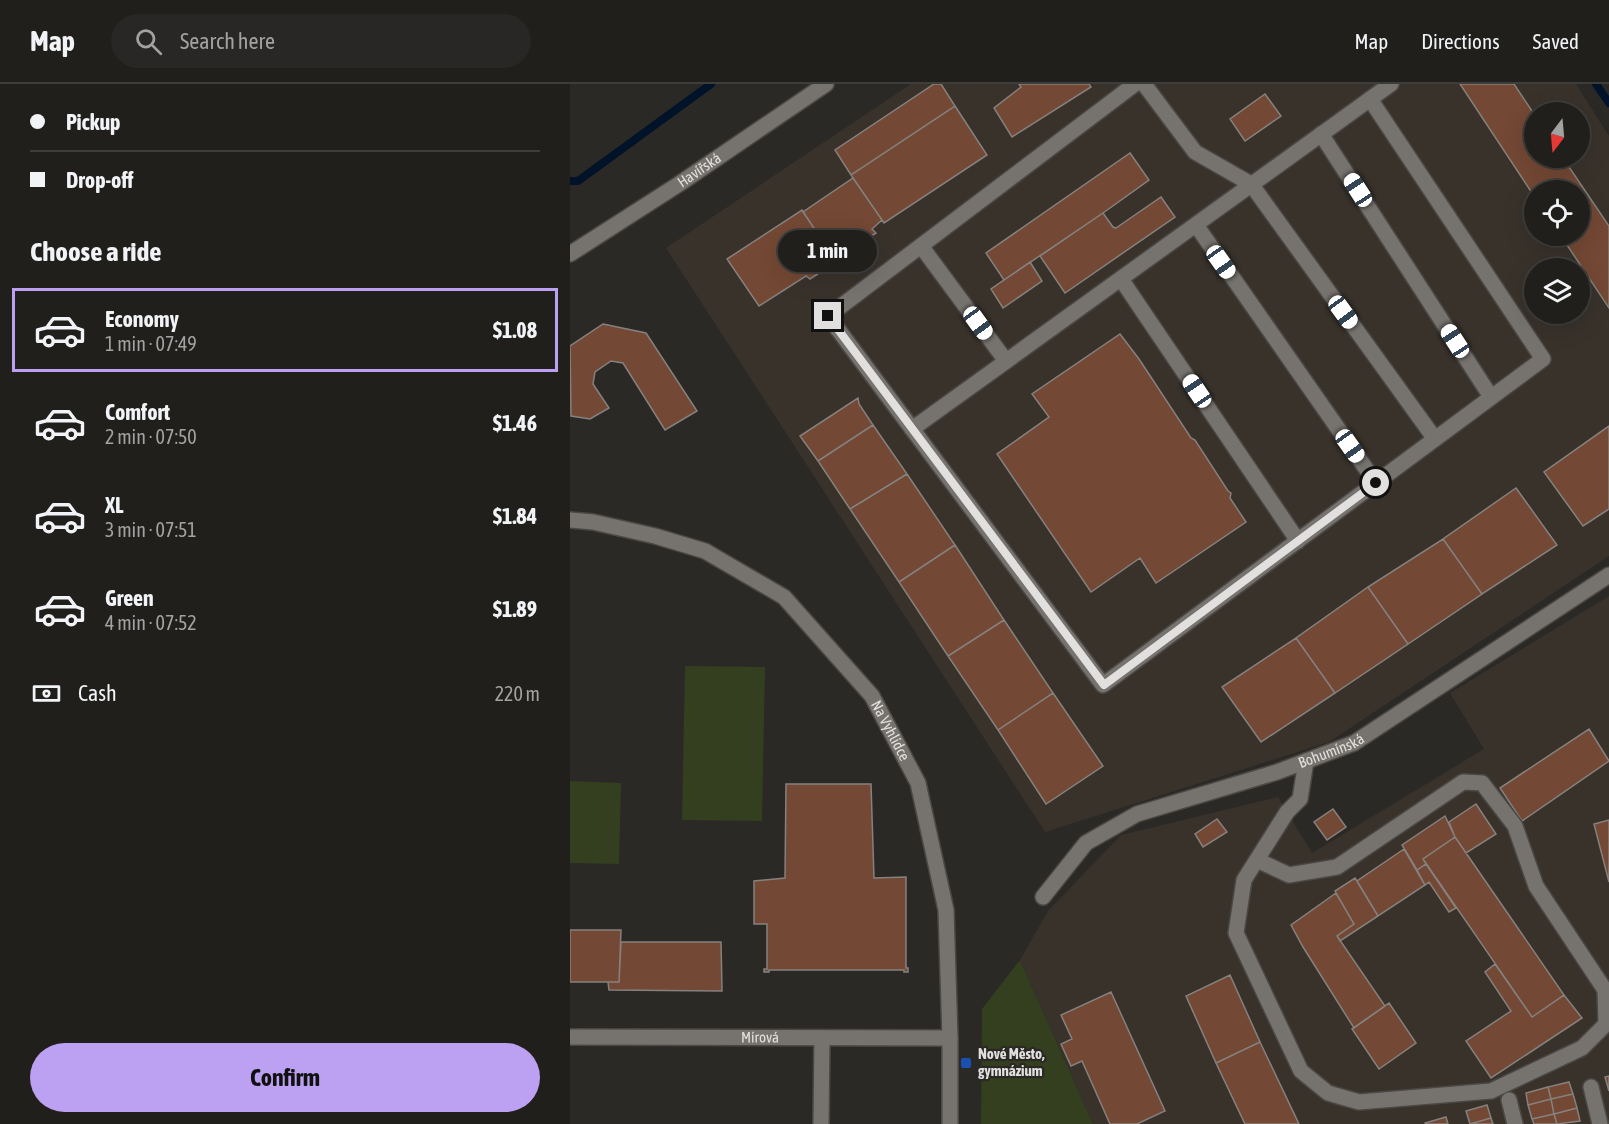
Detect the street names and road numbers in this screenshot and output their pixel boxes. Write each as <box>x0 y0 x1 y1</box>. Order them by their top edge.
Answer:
street label: Havířská <box>674 149 724 191</box>
street label: Na Vyhlídce <box>868 697 914 764</box>
street label: Bohumínská <box>1296 730 1367 771</box>
street label: Mírová <box>741 1028 779 1046</box>

